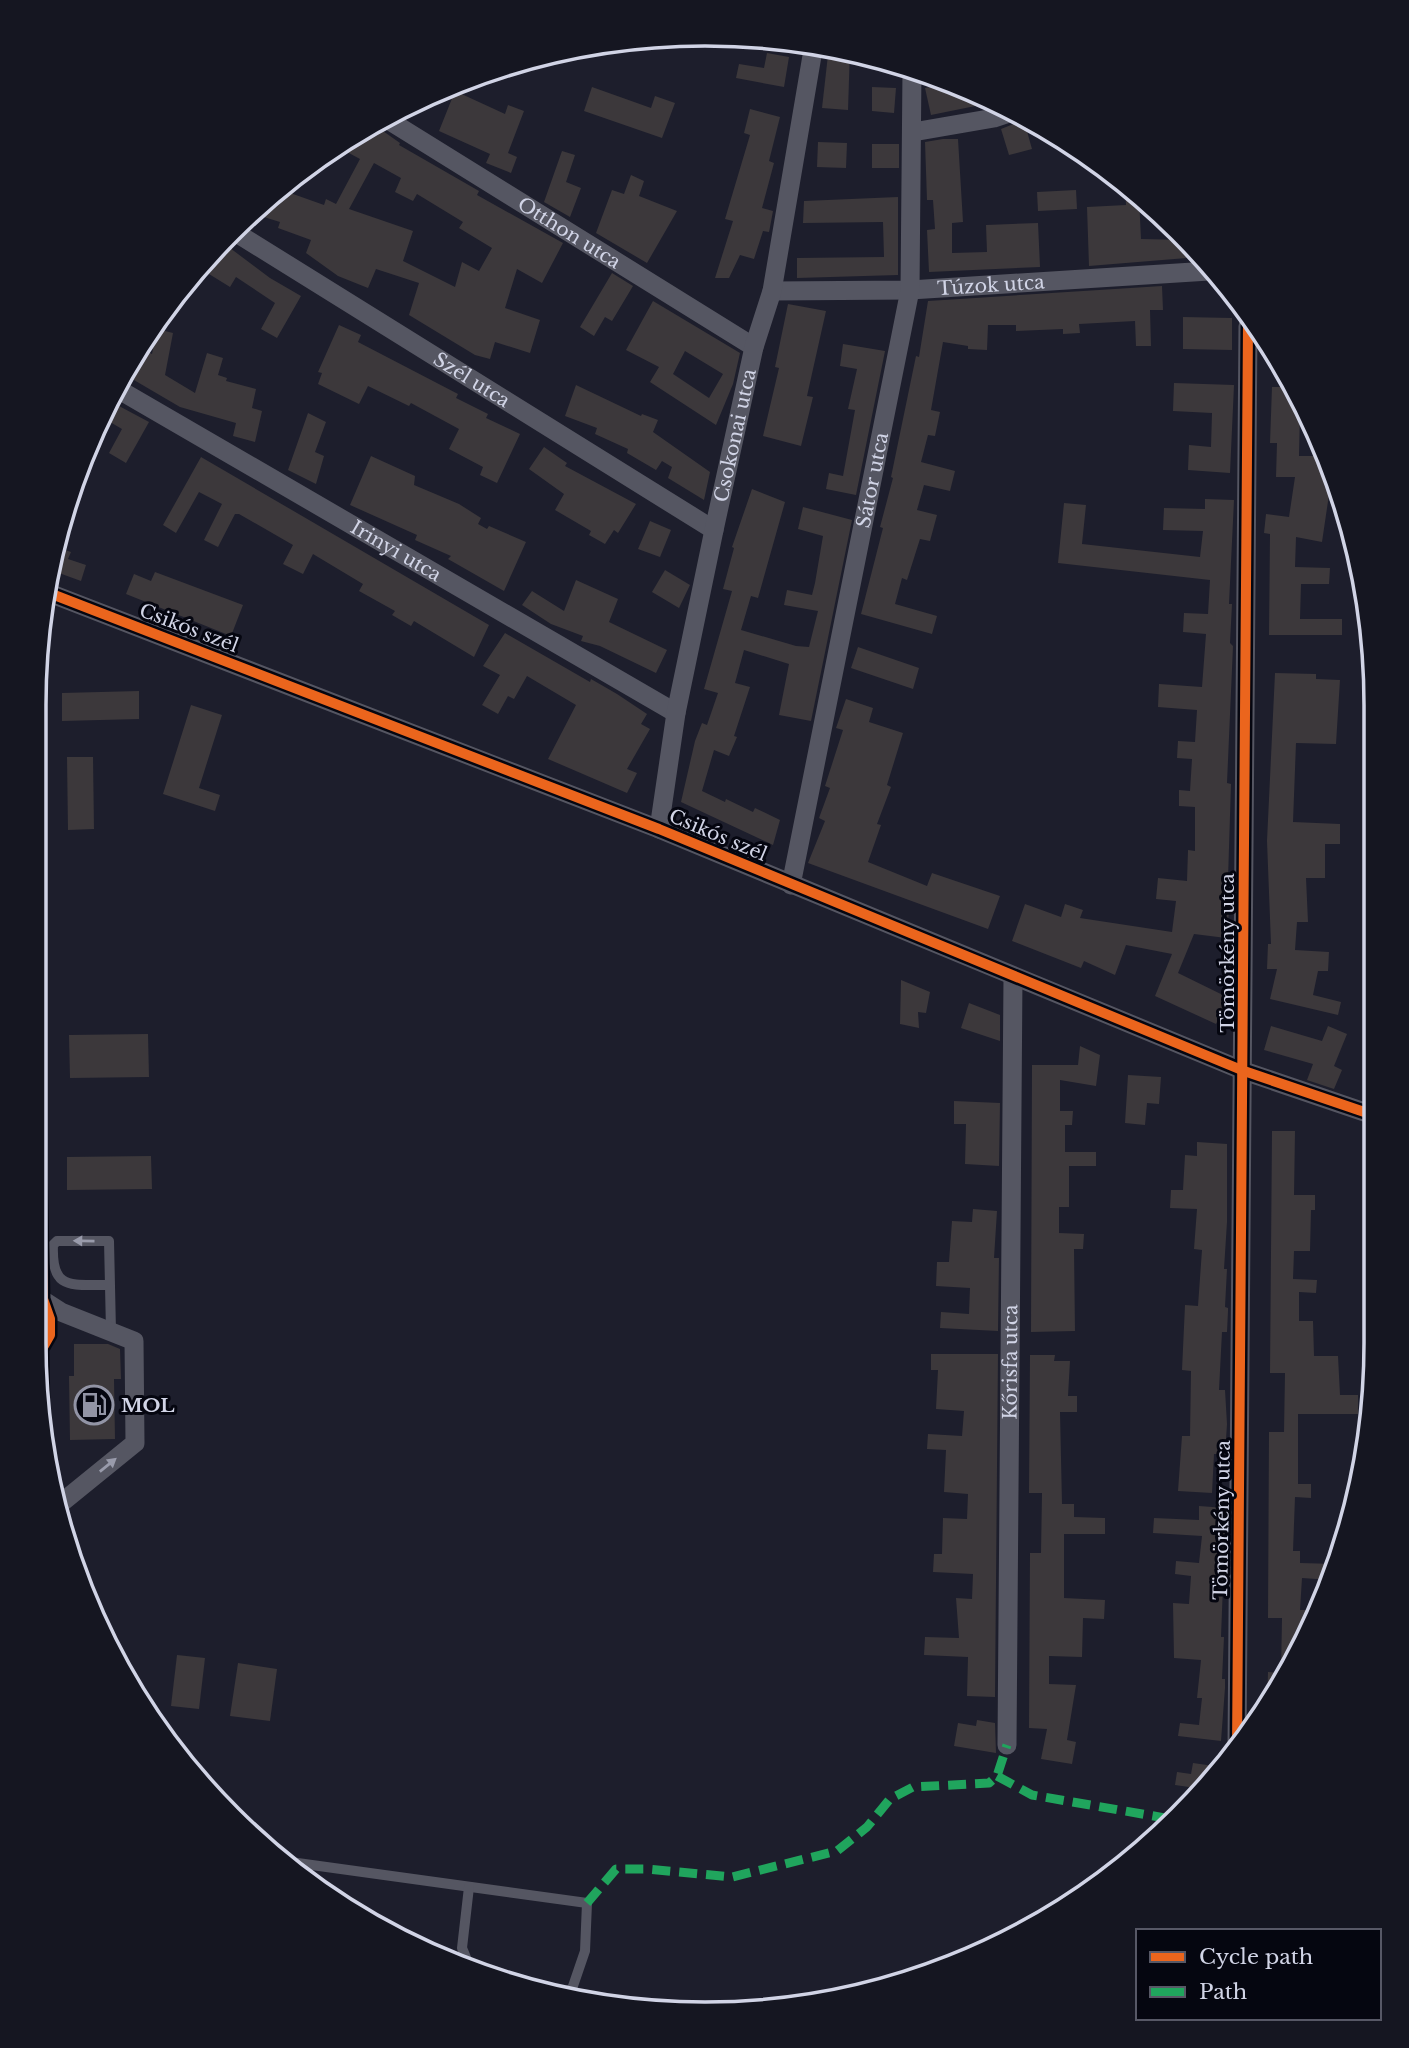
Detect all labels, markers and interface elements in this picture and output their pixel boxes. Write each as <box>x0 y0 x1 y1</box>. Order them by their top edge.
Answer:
street label: Otthon utca <box>514 192 626 273</box>
street label: Túzok utca <box>936 270 1046 300</box>
street label: Szél utca <box>429 347 515 412</box>
street label: Csokonai utca <box>709 366 761 504</box>
street label: Sátor utca <box>851 430 893 530</box>
street label: Irinyi utca <box>347 515 446 586</box>
street label: Csikós szél <box>136 599 242 657</box>
street label: Csikós szél <box>666 804 770 866</box>
street label: Tömörkény utca <box>1216 873 1239 1033</box>
one-way arrow <box>73 1235 95 1247</box>
street label: Kőrisfa utca <box>998 1304 1022 1420</box>
fuel station icon: MOL <box>73 1384 115 1426</box>
place label: MOL <box>121 1394 175 1417</box>
street label: Tömörkény utca <box>1209 1439 1235 1600</box>
one-way arrow <box>99 1458 116 1473</box>
legend <box>1136 1929 1381 2020</box>
text: Cycle path <box>1199 1944 1313 1970</box>
text: Path <box>1199 1979 1247 2005</box>

